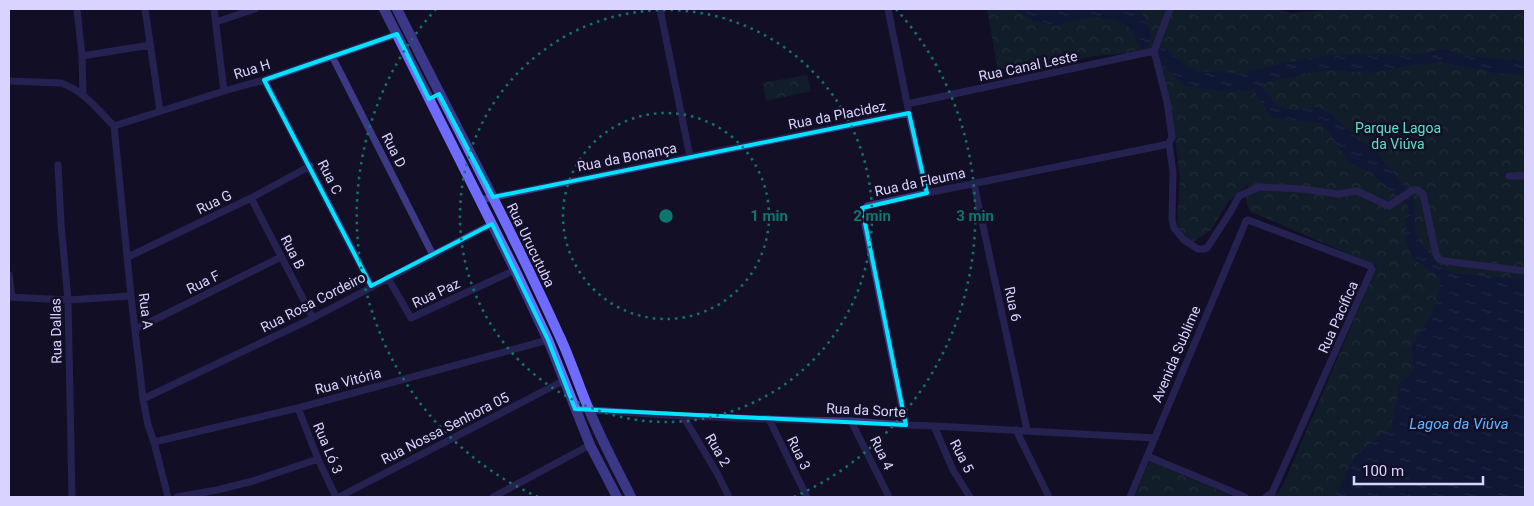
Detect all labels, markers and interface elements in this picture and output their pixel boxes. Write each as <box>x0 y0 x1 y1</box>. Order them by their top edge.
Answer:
street label: Rua Canal Leste <box>977 48 1079 84</box>
street label: Rua H <box>232 56 272 82</box>
street label: Rua da Placidez <box>787 98 887 132</box>
park label: Parque Lagoa da Viúva <box>1355 120 1441 152</box>
street label: Rua D <box>379 130 409 170</box>
street label: Rua da Bonança <box>576 139 678 175</box>
street label: Rua C <box>315 157 345 197</box>
street label: Rua da Fleuma <box>873 165 967 199</box>
street label: Rua G <box>194 187 234 217</box>
street label: Rua Urucutuba <box>504 200 558 290</box>
centre of rings <box>657 207 675 225</box>
text: 1 min <box>750 207 788 225</box>
text: 2 min <box>853 207 891 225</box>
text: 3 min <box>956 207 994 225</box>
street label: Rua B <box>278 232 308 272</box>
street label: Rua F <box>184 267 223 297</box>
street label: Rua Rosa Cordeiro <box>258 269 368 335</box>
street label: Rua Paz <box>410 275 462 311</box>
street label: Rua Pacífica <box>1315 278 1361 356</box>
street label: Rua 6 <box>1002 285 1025 323</box>
street label: Rua A <box>136 292 156 330</box>
street label: Rua Dallas <box>47 298 65 364</box>
street label: Avenida Sublime <box>1148 303 1204 405</box>
street label: Rua Vitória <box>313 364 383 398</box>
street label: Rua Nossa Senhora 05 <box>378 389 512 467</box>
street label: Rua da Sorte <box>826 400 906 420</box>
water label: Lagoa da Viúva <box>1409 415 1509 433</box>
street label: Rua Ló 3 <box>310 420 346 476</box>
street label: Rua 2 <box>702 431 734 469</box>
street label: Rua 3 <box>784 434 814 472</box>
street label: Rua 4 <box>867 434 897 472</box>
street label: Rua 5 <box>947 437 977 475</box>
scale bar <box>1354 454 1483 486</box>
text: 100 m <box>1362 462 1404 480</box>

